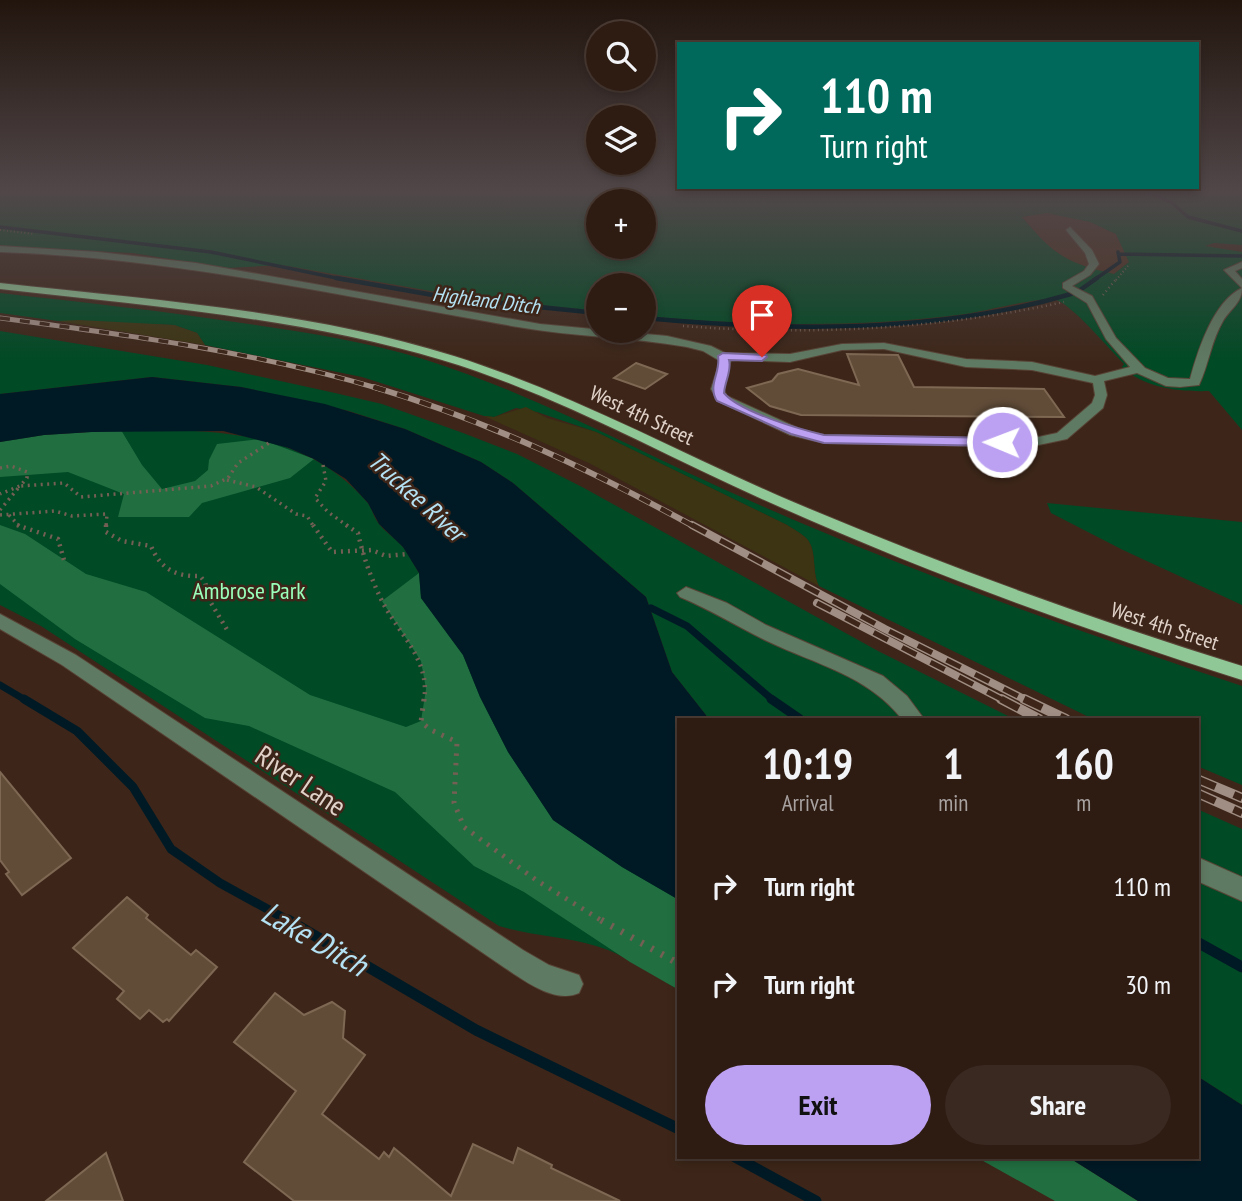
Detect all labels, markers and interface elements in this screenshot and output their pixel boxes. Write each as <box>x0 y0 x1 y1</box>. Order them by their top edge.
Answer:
map controls <box>586 21 656 343</box>
button: search <box>586 21 656 91</box>
text: 110 m <box>820 63 933 127</box>
icon: right <box>705 70 796 161</box>
button: layers <box>586 105 656 175</box>
text: Turn right <box>820 125 928 167</box>
button: + <box>586 189 656 259</box>
button: − <box>586 273 656 343</box>
water label: Highland Ditch <box>431 280 543 320</box>
pin <box>732 285 792 357</box>
icon: arrive <box>743 296 781 334</box>
street label: West 4th Street <box>586 379 699 451</box>
position arrow <box>965 405 1039 479</box>
water label: Truckee River <box>361 444 475 551</box>
park label: Ambrose Park <box>192 575 306 606</box>
street label: West 4th Street <box>1108 596 1223 656</box>
street label: River Lane <box>248 736 354 824</box>
text: 10:19 <box>762 736 853 791</box>
text: 1 <box>943 736 963 791</box>
text: 160 <box>1054 736 1114 791</box>
text: Arrival <box>782 788 834 817</box>
text: min <box>938 788 968 817</box>
text: m <box>1076 788 1091 817</box>
icon: right <box>705 867 743 905</box>
text: Turn right <box>764 870 855 903</box>
text: 110 m <box>1113 870 1171 903</box>
water label: Lake Ditch <box>254 891 377 986</box>
icon: right <box>705 965 743 1003</box>
text: Turn right <box>764 968 855 1001</box>
text: 30 m <box>1125 968 1171 1001</box>
button: Exit <box>705 1065 931 1145</box>
button: Share <box>945 1065 1171 1145</box>

